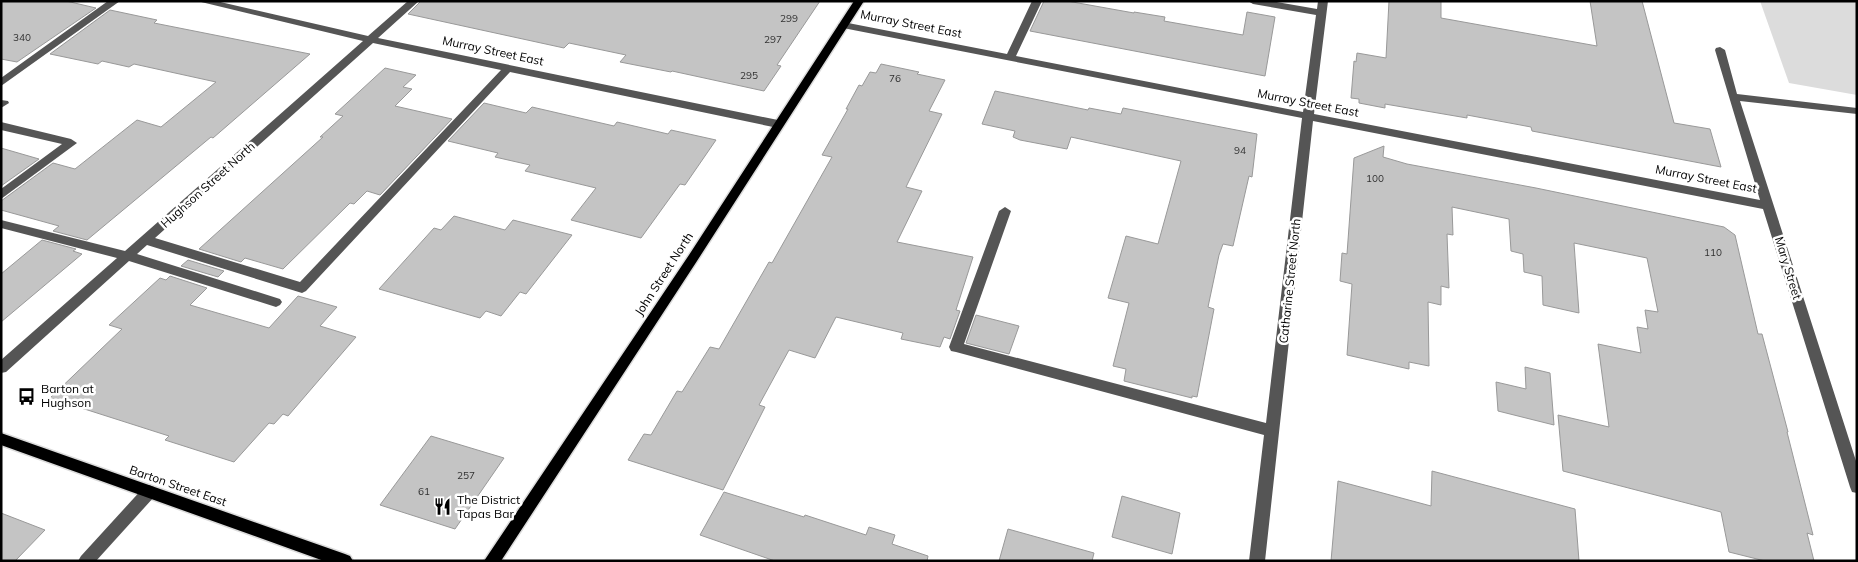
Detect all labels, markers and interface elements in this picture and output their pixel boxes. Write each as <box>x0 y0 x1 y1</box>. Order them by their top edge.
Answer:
street label: Murray Street East <box>859 6 963 41</box>
house number: 299 <box>780 12 798 25</box>
house number: 340 <box>13 31 31 44</box>
street label: Murray Street East <box>441 32 545 69</box>
house number: 297 <box>764 33 782 46</box>
house number: 295 <box>740 69 758 82</box>
house number: 76 <box>889 72 901 85</box>
street label: Murray Street East <box>1256 85 1360 120</box>
street label: Hughson Street North <box>158 138 258 231</box>
house number: 94 <box>1234 144 1246 157</box>
street label: Murray Street East <box>1654 161 1758 196</box>
house number: 100 <box>1366 172 1384 185</box>
street label: Catharine Street North <box>1275 218 1304 344</box>
street label: John Street North <box>631 229 696 318</box>
street label: Mary Street <box>1772 235 1805 301</box>
house number: 110 <box>1704 246 1722 259</box>
place label: Barton at Hughson <box>41 381 94 410</box>
bus stop icon: Barton at Hughson <box>17 386 37 406</box>
street label: Barton Street East <box>128 462 229 509</box>
house number: 257 <box>457 469 475 482</box>
house number: 61 <box>418 485 430 498</box>
place label: The District Tapas Bar <box>457 492 520 521</box>
restaurant icon: The District Tapas Bar <box>433 497 453 517</box>

